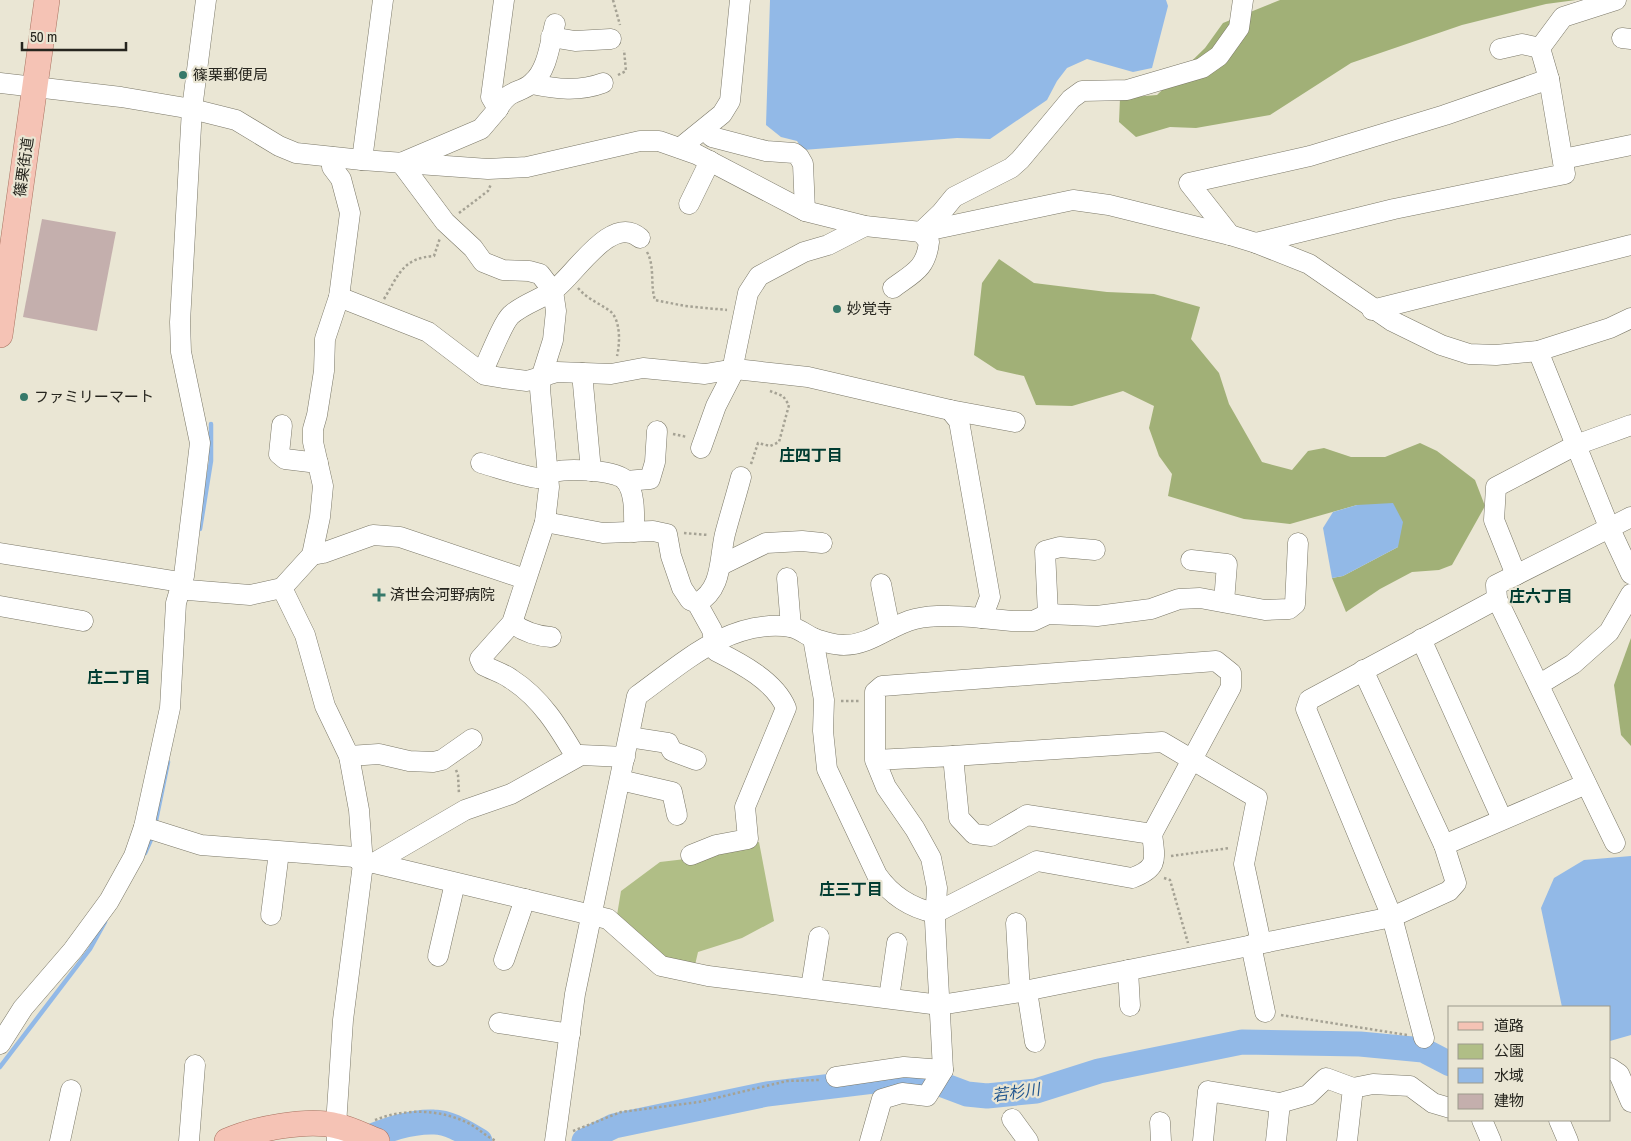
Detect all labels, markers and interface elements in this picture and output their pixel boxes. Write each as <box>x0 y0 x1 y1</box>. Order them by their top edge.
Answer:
scale bar <box>22 20 126 52</box>
text: 50 m <box>30 26 57 47</box>
place label: 篠栗郵便局 <box>193 64 268 85</box>
marker: 篠栗郵便局 <box>177 69 189 81</box>
street label: 篠栗街道 <box>9 136 38 198</box>
place label: 妙覚寺 <box>847 298 892 319</box>
marker: 妙覚寺 <box>831 303 843 315</box>
place label: ファミリーマート <box>34 386 154 407</box>
marker: ファミリーマート <box>18 391 30 403</box>
district label: 庄四丁目 <box>779 444 843 466</box>
place label: 済世会河野病院 <box>390 584 495 605</box>
district label: 庄六丁目 <box>1509 585 1573 607</box>
marker: 済世会河野病院 <box>372 588 386 602</box>
district label: 庄二丁目 <box>87 666 151 688</box>
district label: 庄三丁目 <box>819 878 883 900</box>
legend <box>1448 1006 1611 1121</box>
text: 道路 <box>1494 1015 1524 1036</box>
text: 公園 <box>1494 1040 1524 1061</box>
text: 水域 <box>1494 1065 1524 1086</box>
water label: 若杉川 <box>991 1077 1043 1106</box>
text: 建物 <box>1494 1090 1524 1111</box>

